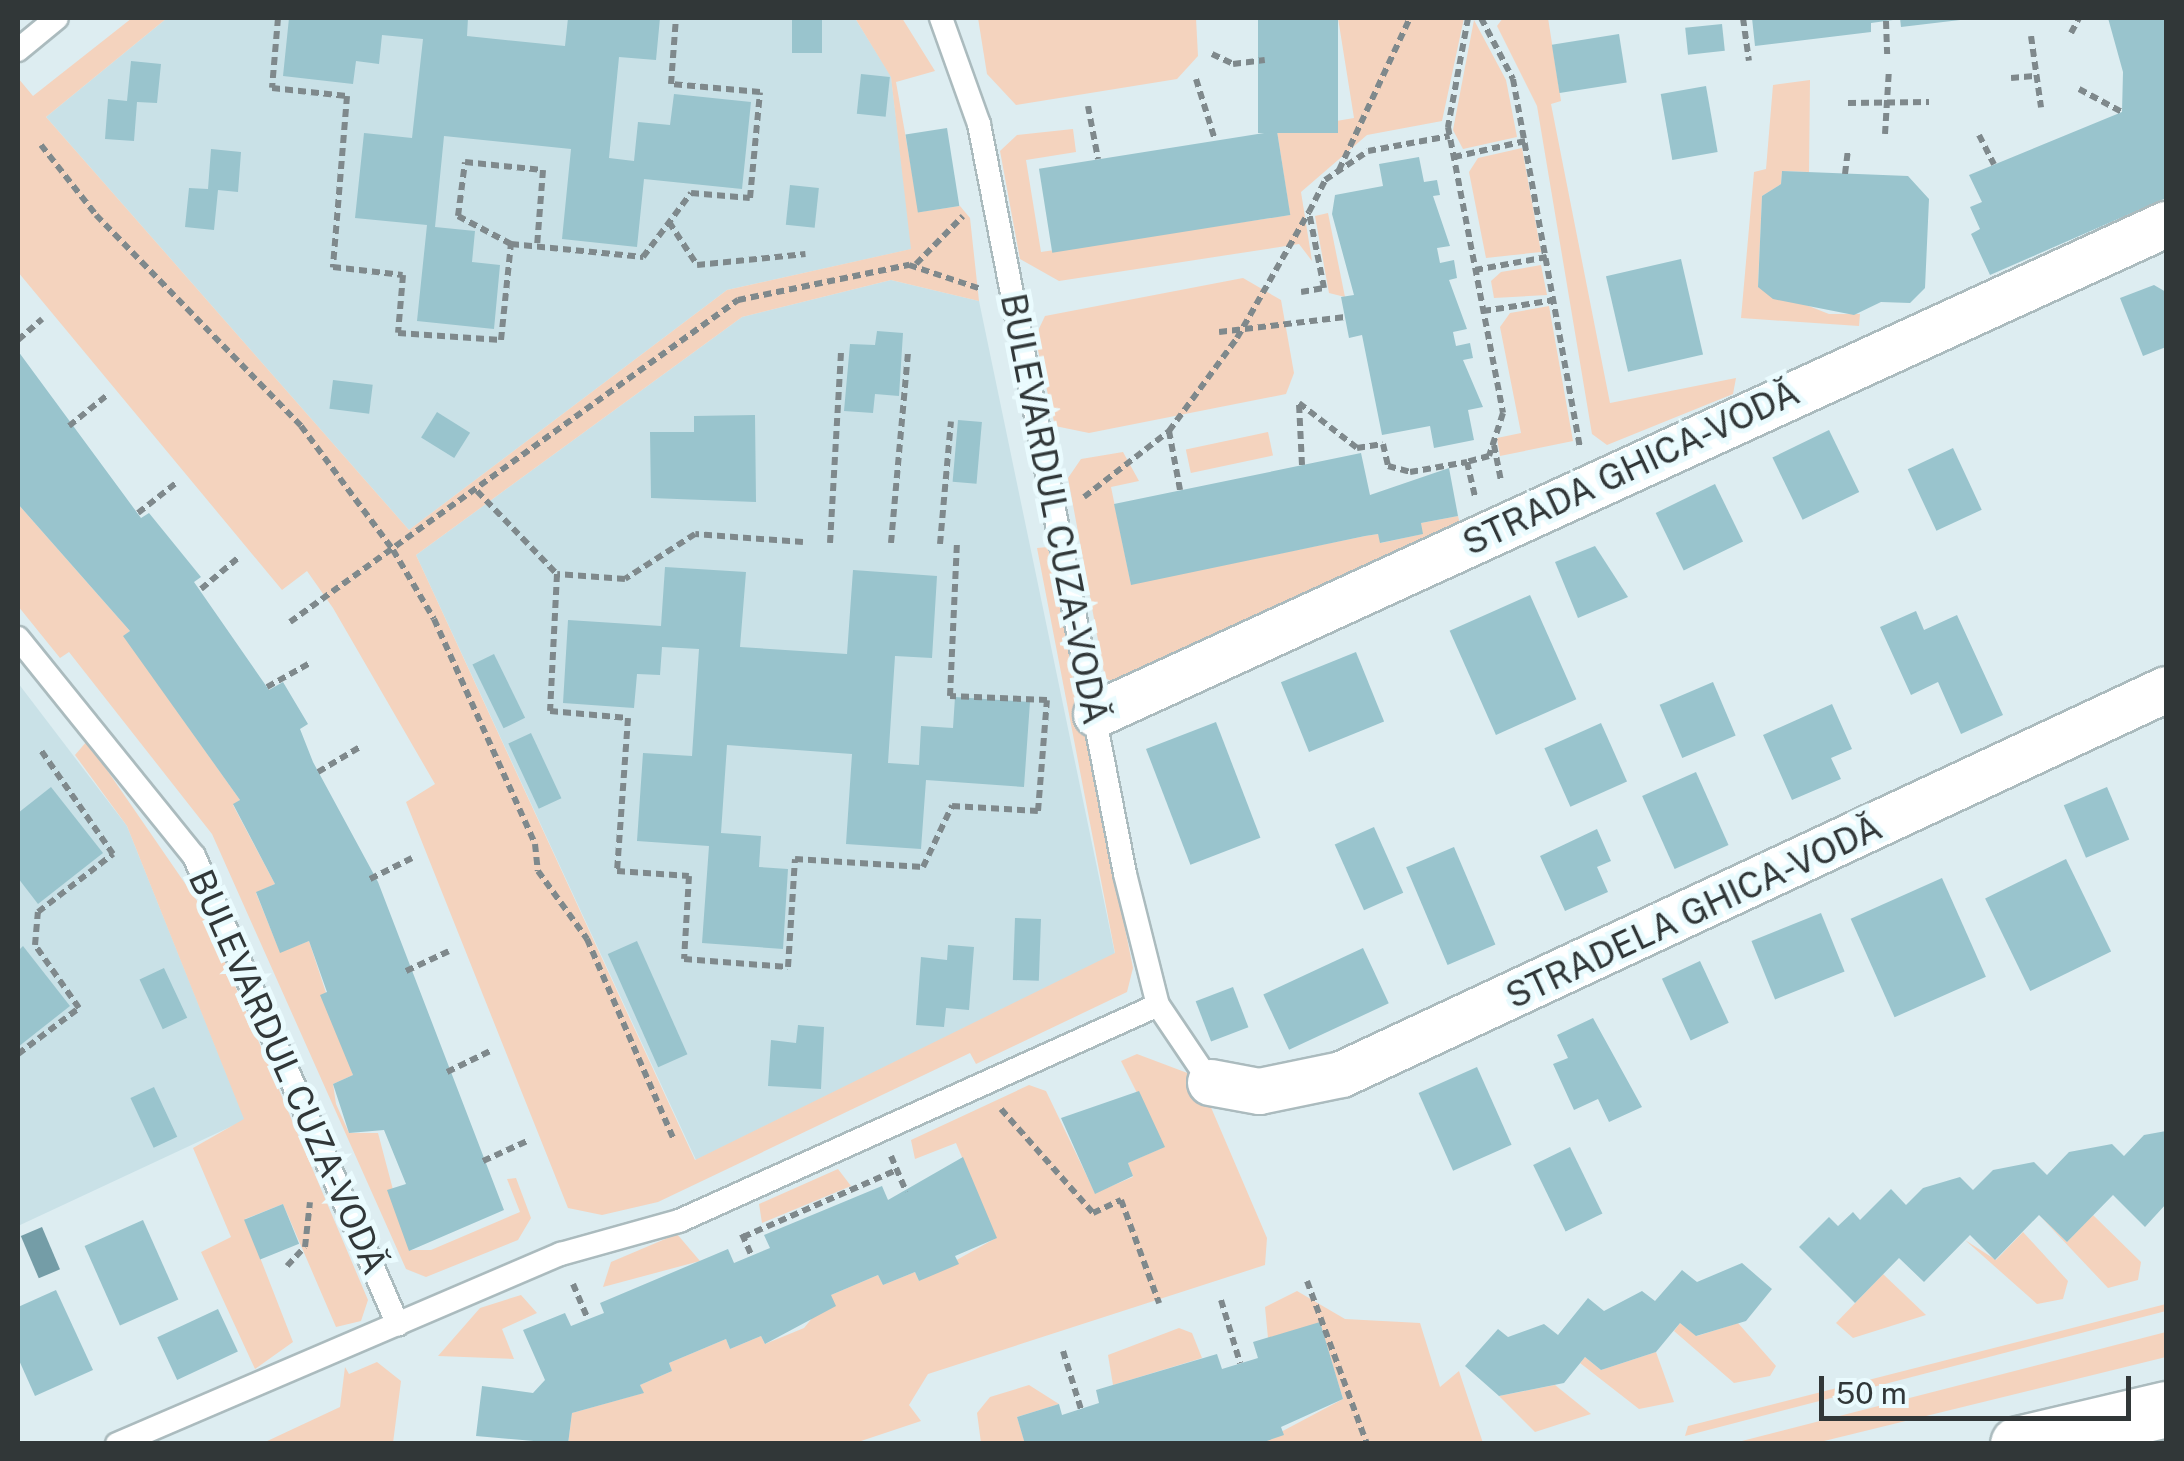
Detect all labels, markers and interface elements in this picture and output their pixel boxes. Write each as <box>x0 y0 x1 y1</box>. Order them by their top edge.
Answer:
street label: BULEVARDUL CUZA-VODĂ <box>992 290 1116 728</box>
street label: STRADA GHICA-VODĂ <box>1456 372 1806 564</box>
street label: STRADELA GHICA-VODĂ <box>1499 806 1889 1018</box>
street label: BULEVARDUL CUZA-VODĂ <box>180 863 396 1281</box>
scale bar <box>1824 1356 2136 1418</box>
text: 50 m <box>1836 1375 1907 1411</box>

